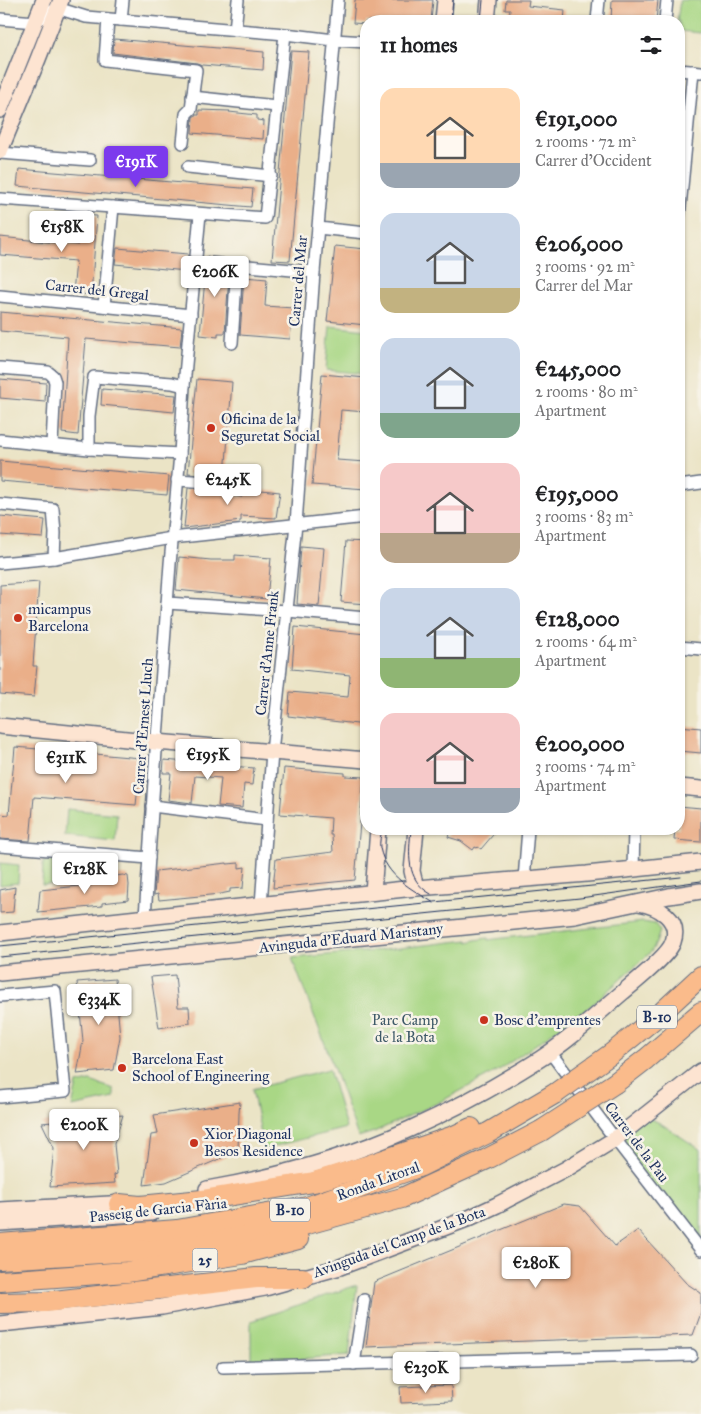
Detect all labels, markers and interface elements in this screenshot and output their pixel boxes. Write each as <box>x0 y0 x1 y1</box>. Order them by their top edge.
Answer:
icon: filters <box>637 31 665 59</box>
text: 11 homes <box>380 32 457 58</box>
text: €191,000 <box>535 106 617 132</box>
icon: home <box>420 108 480 168</box>
text: 2 rooms · 72 m² <box>535 132 636 151</box>
pin: €191K <box>101 146 171 188</box>
text: Carrer d'Occident <box>535 151 652 170</box>
text: €191K <box>115 152 157 171</box>
pin: €158K <box>27 210 97 253</box>
text: €158K <box>40 217 84 236</box>
text: €206,000 <box>535 231 623 257</box>
icon: home <box>420 233 480 293</box>
street label: Carrer del Mar <box>285 234 311 327</box>
pin: €206K <box>180 256 250 298</box>
text: 3 rooms · 92 m² <box>535 257 635 276</box>
text: €206K <box>192 262 238 281</box>
street label: Carrer del Gregal <box>44 276 151 304</box>
text: Carrer del Mar <box>535 276 632 295</box>
text: €245,000 <box>535 356 621 382</box>
icon: home <box>420 358 480 418</box>
text: 2 rooms · 80 m² <box>535 382 638 401</box>
text: Apartment <box>535 401 607 420</box>
place label: Oficina de la Seguretat Social <box>221 410 321 445</box>
marker: Oficina de la Seguretat Social <box>205 422 217 434</box>
pin: €245K <box>193 464 263 506</box>
text: €245K <box>205 470 251 489</box>
text: €195,000 <box>535 481 618 507</box>
icon: home <box>420 483 480 543</box>
text: 3 rooms · 83 m² <box>535 507 633 526</box>
text: Apartment <box>535 526 607 545</box>
street label: Carrer d'Anne Frank <box>251 590 283 716</box>
place label: micampus Barcelona <box>28 600 91 635</box>
text: €128,000 <box>535 606 620 632</box>
icon: home <box>420 608 480 668</box>
marker: micampus Barcelona <box>12 612 24 624</box>
text: 2 rooms · 64 m² <box>535 632 637 651</box>
text: Apartment <box>535 651 607 670</box>
street label: Carrer d'Ernest Lluch <box>129 657 157 795</box>
text: €200,000 <box>535 731 625 757</box>
icon: home <box>420 733 480 793</box>
pin: €195K <box>173 738 243 781</box>
pin: €311K <box>31 742 101 784</box>
text: €195K <box>186 745 230 764</box>
text: €311K <box>46 748 86 767</box>
text: 3 rooms · 74 m² <box>535 757 635 776</box>
text: Apartment <box>535 776 607 795</box>
pin: €128K <box>50 852 120 895</box>
text: €128K <box>63 859 107 878</box>
street label: Avinguda d'Eduard Maristany <box>257 919 445 957</box>
pin: €334K <box>64 984 134 1026</box>
text: €334K <box>78 990 120 1009</box>
road number: B-10 <box>637 1006 677 1028</box>
park label: Parc Camp de la Bota <box>372 1011 438 1046</box>
place label: Bosc d'emprentes <box>494 1011 601 1029</box>
marker: Bosc d'emprentes <box>478 1014 490 1026</box>
place label: Barcelona East School of Engineering <box>132 1050 270 1085</box>
marker: Barcelona East School of Engineering <box>116 1062 128 1074</box>
street label: Carrer de la Pau <box>601 1098 673 1186</box>
pin: €200K <box>49 1108 119 1151</box>
text: €200K <box>60 1115 108 1134</box>
place label: Xior Diagonal Besos Residence <box>204 1125 303 1160</box>
marker: Xior Diagonal Besos Residence <box>188 1137 200 1149</box>
street label: Ronda Litoral <box>334 1157 423 1204</box>
street label: Passeig de Garcia Fària <box>88 1194 228 1226</box>
road number: B-10 <box>270 1198 310 1222</box>
street label: Avinguda del Camp de la Bota <box>309 1202 488 1282</box>
pin: €280K <box>501 1246 571 1289</box>
road number: 25 <box>192 1248 218 1272</box>
text: €280K <box>513 1253 559 1272</box>
pin: €230K <box>391 1352 461 1394</box>
text: €230K <box>404 1358 448 1377</box>

